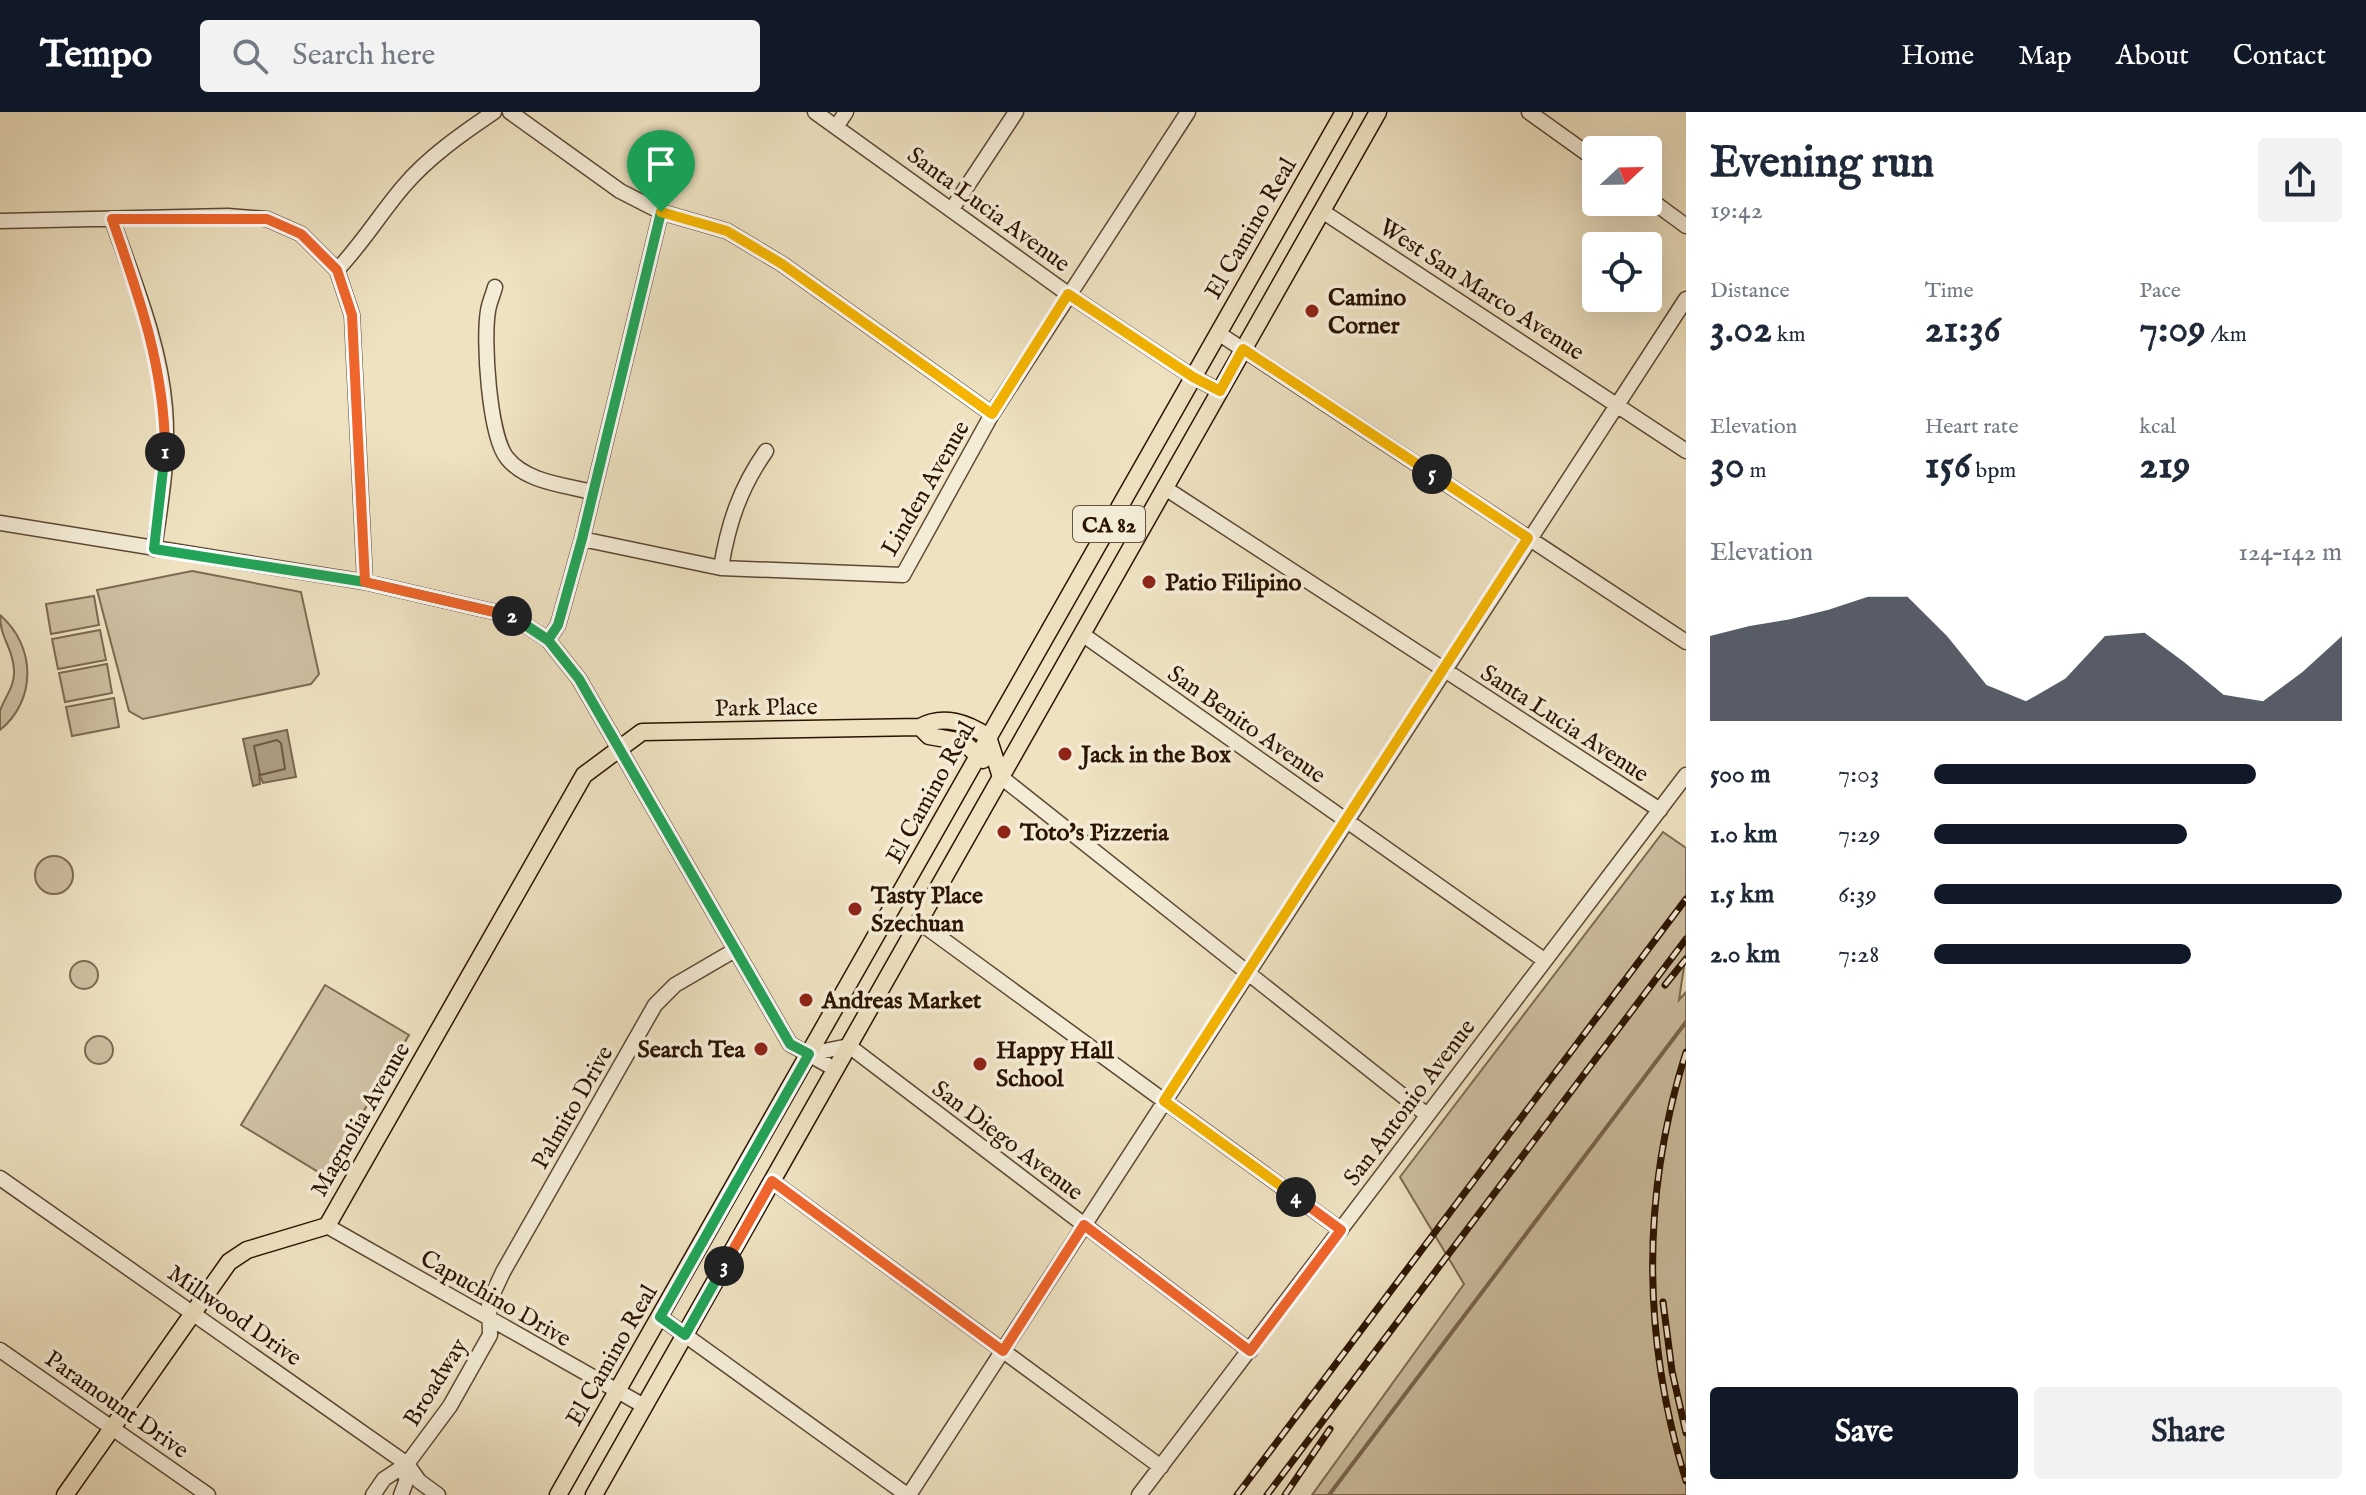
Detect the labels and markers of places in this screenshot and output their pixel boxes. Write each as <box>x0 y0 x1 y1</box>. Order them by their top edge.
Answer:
pin <box>627 130 695 212</box>
place label: Camino Corner <box>1328 283 1406 342</box>
marker: Camino Corner <box>1303 302 1321 320</box>
pin: 1 <box>145 432 185 472</box>
pin: 5 <box>1412 454 1452 494</box>
place label: Patio Filipino <box>1165 568 1302 599</box>
marker: Patio Filipino <box>1140 573 1158 591</box>
pin: 2 <box>492 596 532 636</box>
place label: Jack in the Box <box>1078 740 1231 771</box>
marker: Jack in the Box <box>1056 745 1074 763</box>
place label: Toto's Pizzeria <box>1019 818 1169 849</box>
marker: Toto's Pizzeria <box>995 823 1013 841</box>
place label: Tasty Place Szechuan <box>870 881 983 940</box>
marker: Tasty Place Szechuan <box>846 900 864 918</box>
place label: Andreas Market <box>821 986 982 1017</box>
marker: Andreas Market <box>797 991 815 1009</box>
place label: Search Tea <box>637 1035 746 1066</box>
place label: Happy Hall School <box>996 1036 1114 1095</box>
marker: Search Tea <box>752 1040 770 1058</box>
marker: Happy Hall School <box>971 1055 989 1073</box>
pin: 4 <box>1276 1177 1316 1217</box>
pin: 3 <box>704 1246 744 1286</box>

